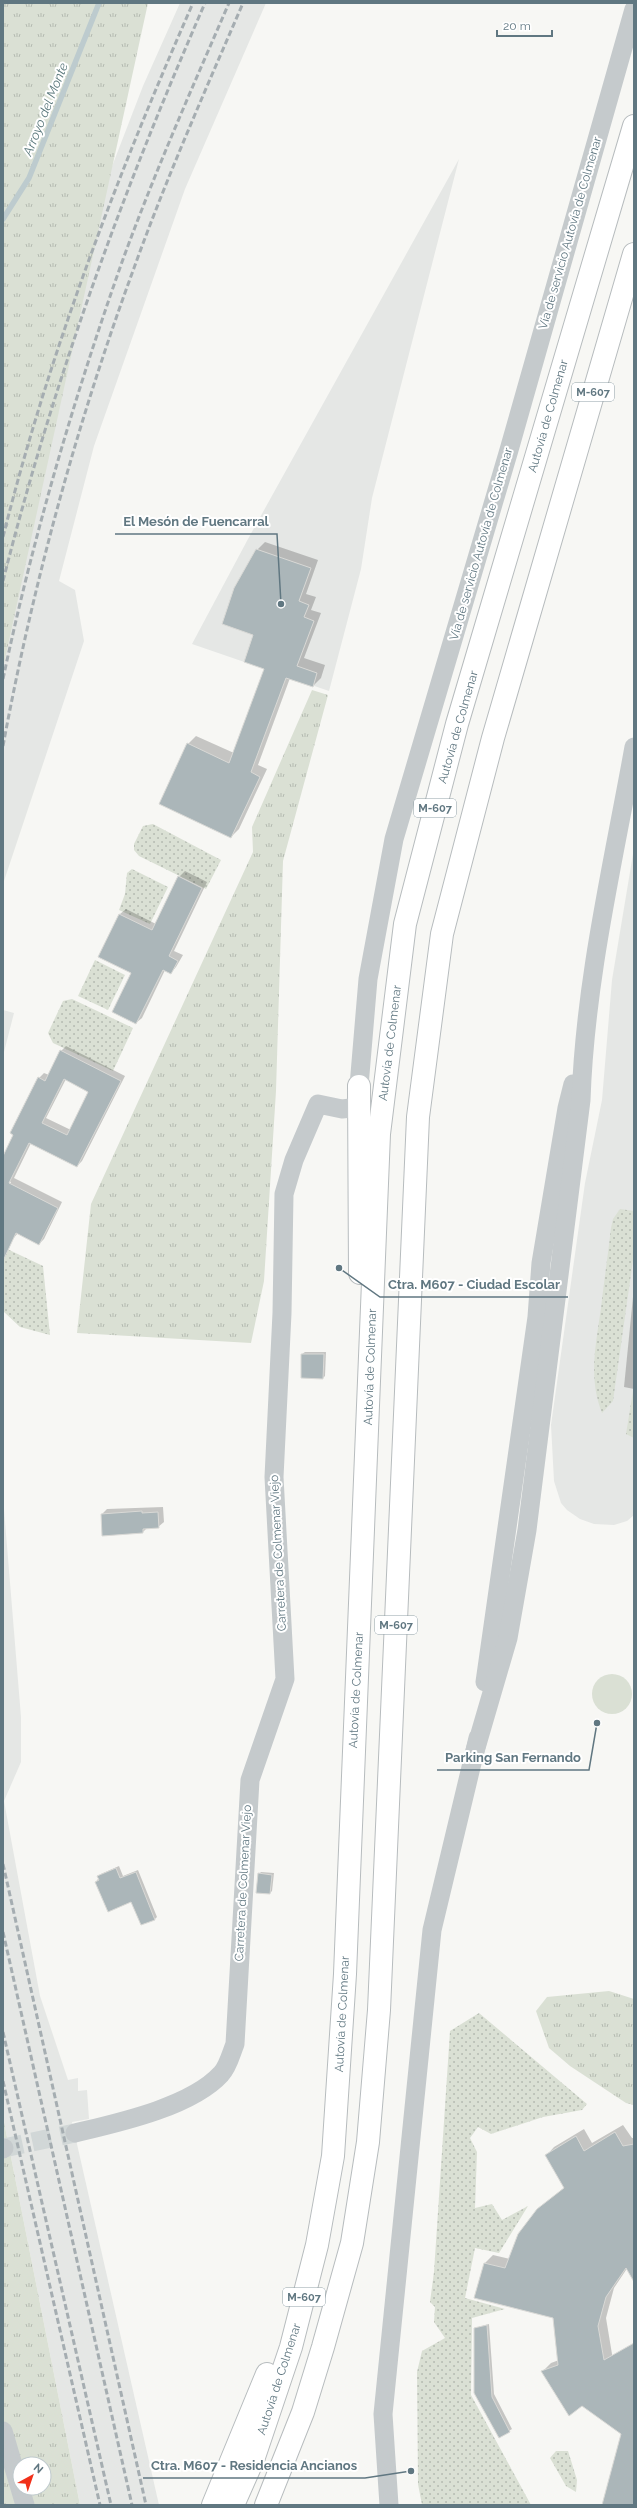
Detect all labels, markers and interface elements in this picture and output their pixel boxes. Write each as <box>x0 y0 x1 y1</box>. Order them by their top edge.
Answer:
scale bar <box>497 12 552 38</box>
text: 20 m <box>503 19 531 33</box>
water label: Arroyo del Monte <box>20 61 71 159</box>
street label: Vía de servicio Autovía de Colmenar <box>536 134 604 331</box>
street label: Autovía de Colmenar <box>525 357 571 474</box>
road number: M-607 <box>572 383 614 401</box>
street label: Vía de servicio Autovía de Colmenar <box>447 445 515 642</box>
callout: El Mesón de Fuencarral <box>115 509 277 534</box>
text: El Mesón de Fuencarral <box>123 514 270 529</box>
street label: Autovía de Colmenar <box>435 668 481 785</box>
road number: M-607 <box>414 799 456 817</box>
street label: Autovía de Colmenar <box>376 984 404 1102</box>
callout: Ctra. M607 - Ciudad Escolar <box>380 1272 568 1297</box>
text: Ctra. M607 - Ciudad Escolar <box>388 1277 560 1292</box>
street label: Autovía de Colmenar <box>361 1308 379 1425</box>
street label: Carretera de Colmenar Viejo <box>267 1474 289 1632</box>
road number: M-607 <box>375 1616 417 1634</box>
street label: Autovía de Colmenar <box>346 1631 366 1749</box>
callout: Parking San Fernando <box>437 1745 589 1770</box>
text: Parking San Fernando <box>445 1750 581 1765</box>
street label: Carretera de Colmenar Viejo <box>232 1804 254 1962</box>
street label: Autovía de Colmenar <box>332 1955 352 2073</box>
road number: M-607 <box>283 2288 325 2306</box>
street label: Autovía de Colmenar <box>254 2321 304 2437</box>
callout: Ctra. M607 - Residencia Ancianos <box>143 2453 365 2478</box>
north arrow <box>12 2456 52 2496</box>
text: Ctra. M607 - Residencia Ancianos <box>151 2458 358 2473</box>
text: N <box>31 2461 46 2476</box>

